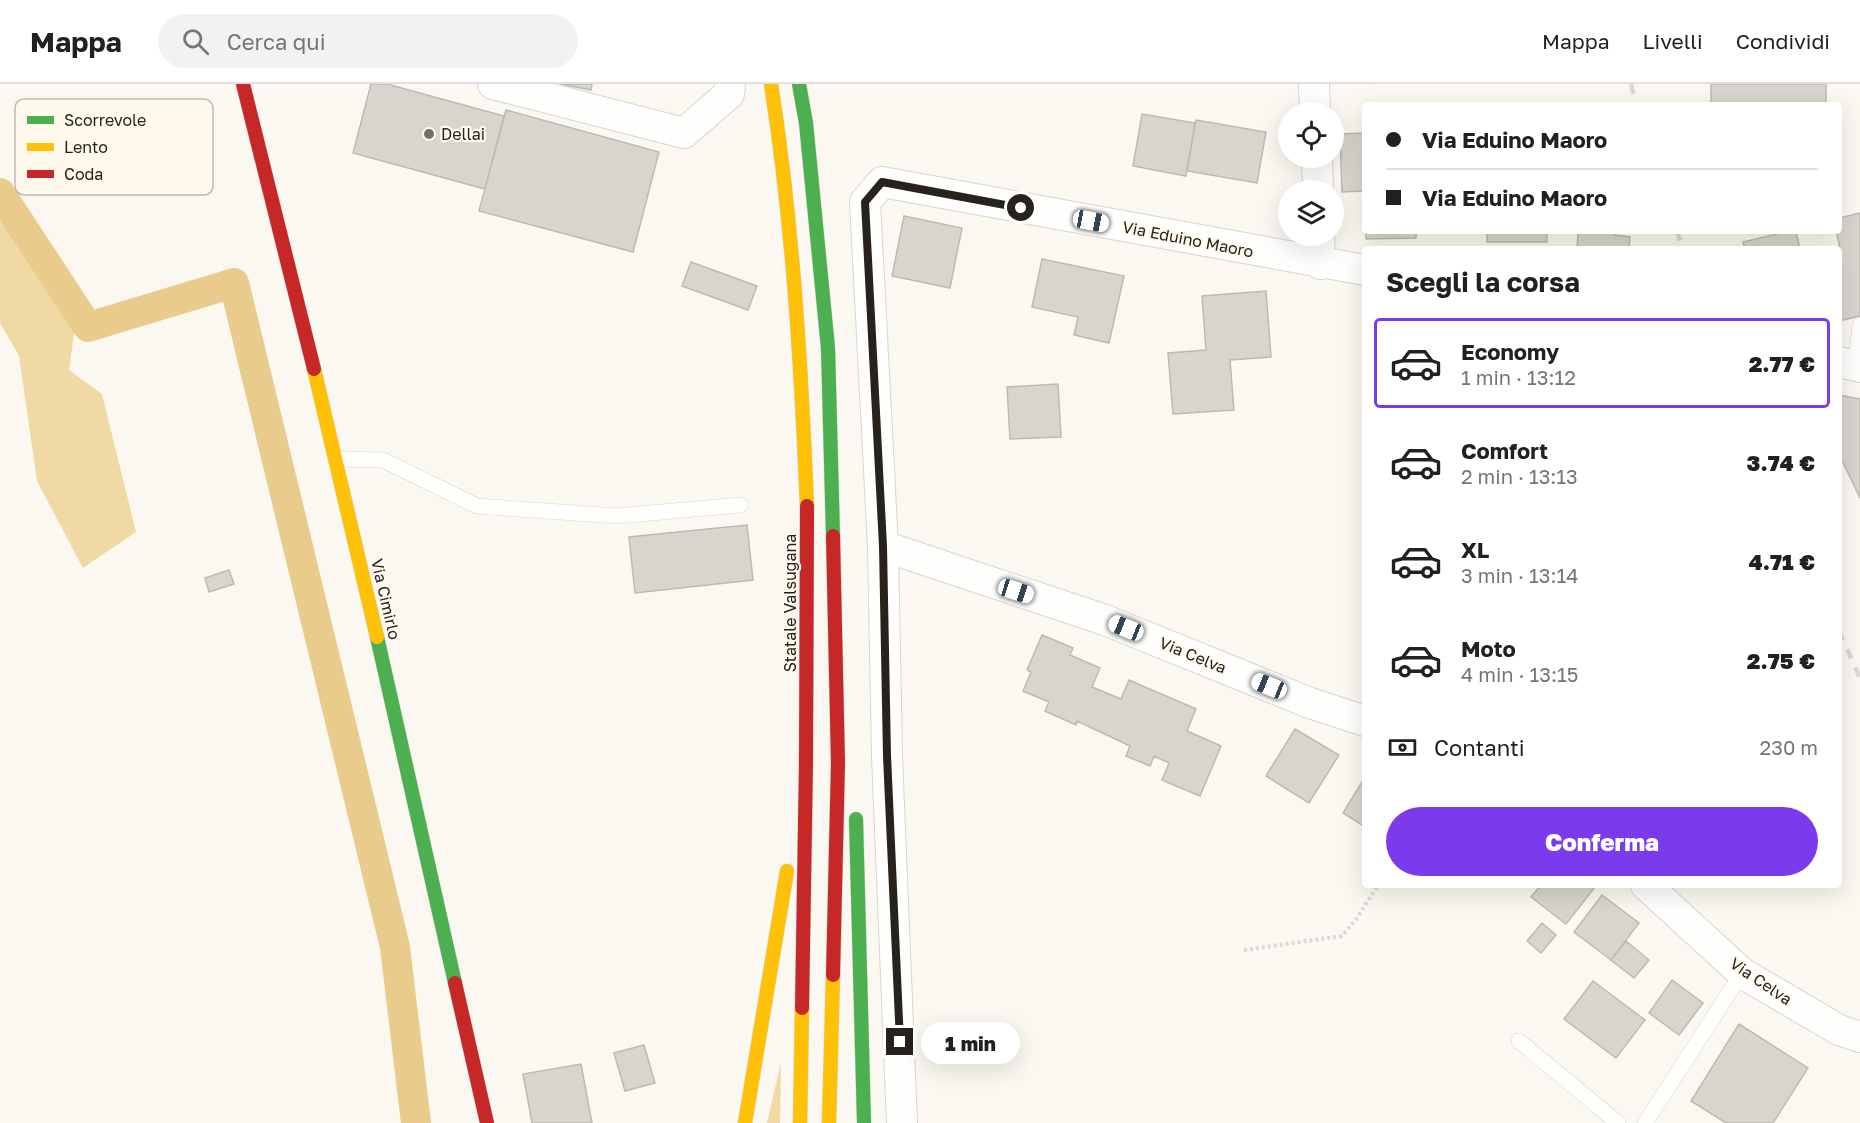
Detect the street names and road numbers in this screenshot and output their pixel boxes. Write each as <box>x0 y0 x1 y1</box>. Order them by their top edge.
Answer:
street label: Via Eduino Maoro <box>1121 216 1255 262</box>
street label: Statale Valsugana <box>780 534 800 672</box>
street label: Via Cimirlo <box>367 557 405 641</box>
street label: Via Celva <box>1157 633 1229 677</box>
street label: Via Celva <box>1726 953 1796 1009</box>

